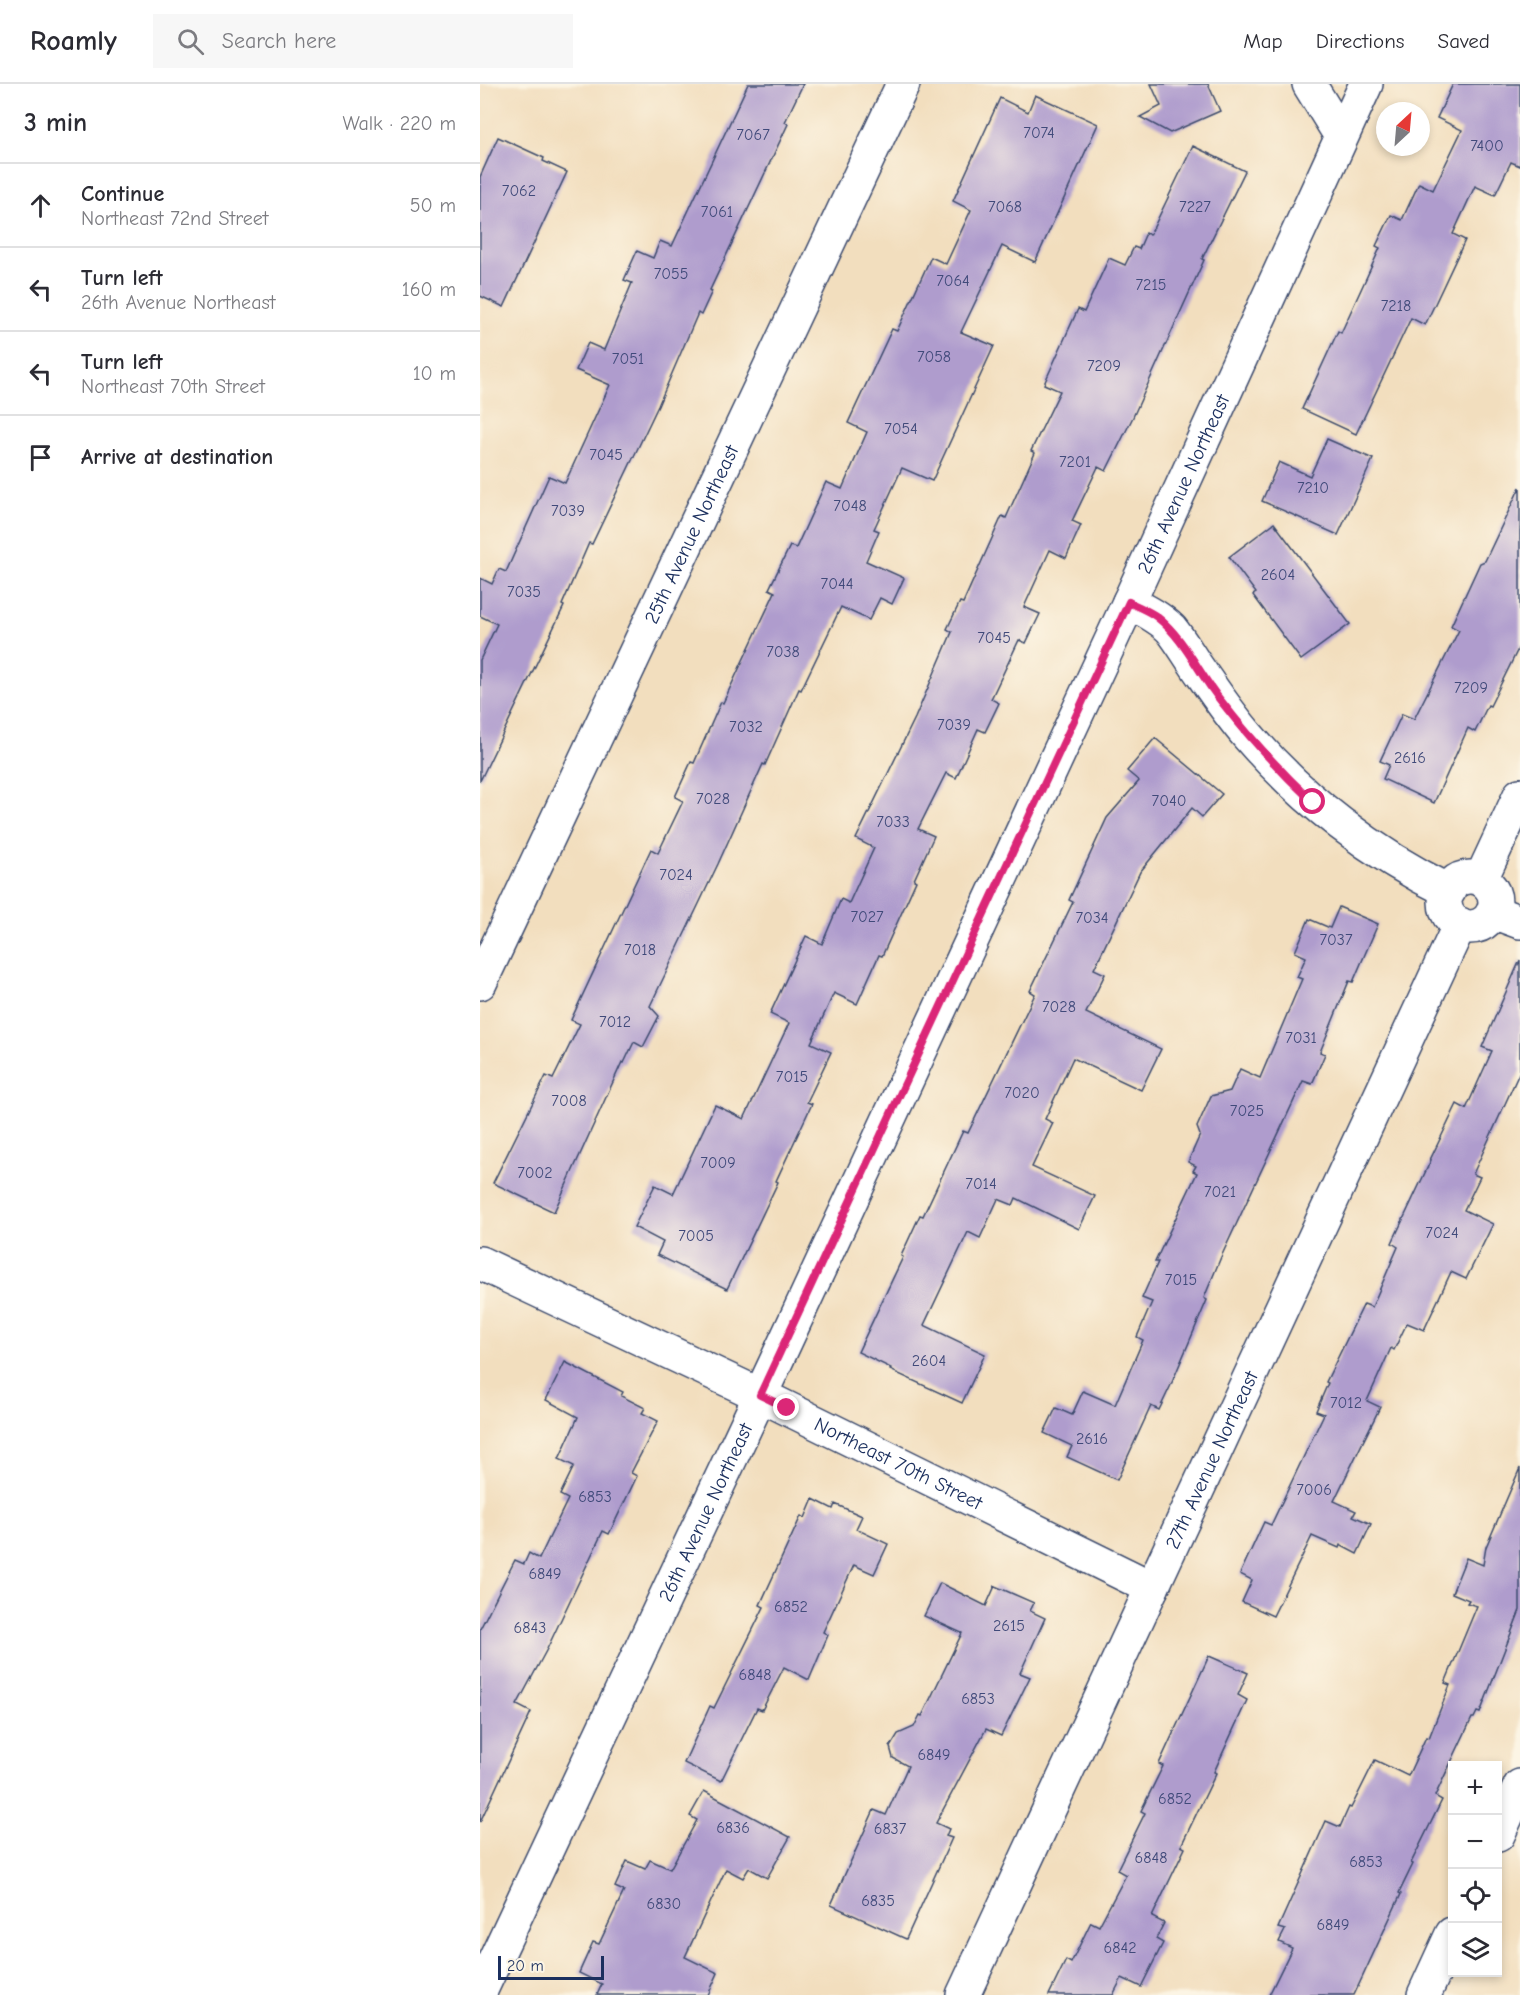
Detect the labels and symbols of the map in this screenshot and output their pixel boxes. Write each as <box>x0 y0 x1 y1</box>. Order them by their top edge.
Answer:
north arrow <box>1376 102 1430 156</box>
house number: 7074 <box>1023 124 1055 142</box>
house number: 7067 <box>736 126 770 144</box>
house number: 7400 <box>1470 137 1504 155</box>
house number: 7062 <box>502 182 536 200</box>
house number: 7068 <box>988 198 1022 216</box>
house number: 7227 <box>1179 198 1211 216</box>
house number: 7061 <box>701 203 733 221</box>
house number: 7055 <box>654 265 688 283</box>
house number: 7064 <box>936 272 970 290</box>
house number: 7215 <box>1136 276 1166 294</box>
house number: 7218 <box>1381 297 1411 315</box>
house number: 7058 <box>917 348 951 366</box>
house number: 7051 <box>612 350 644 368</box>
house number: 7209 <box>1087 357 1121 375</box>
street label: 26th Avenue Northeast <box>1132 389 1235 577</box>
house number: 7054 <box>884 420 918 438</box>
street label: 25th Avenue Northeast <box>639 440 744 627</box>
house number: 7045 <box>589 446 623 464</box>
house number: 7201 <box>1059 453 1091 471</box>
house number: 7210 <box>1297 479 1329 497</box>
house number: 7048 <box>833 497 867 515</box>
house number: 7039 <box>551 502 585 520</box>
house number: 2604 <box>1261 566 1295 584</box>
house number: 7044 <box>821 575 853 593</box>
house number: 7035 <box>507 583 541 601</box>
house number: 7045 <box>977 629 1011 647</box>
house number: 7038 <box>766 643 800 661</box>
house number: 7209 <box>1454 679 1488 697</box>
house number: 7039 <box>937 716 971 734</box>
house number: 7032 <box>729 718 763 736</box>
house number: 2616 <box>1394 749 1426 767</box>
route start <box>1299 788 1325 814</box>
house number: 7028 <box>696 790 730 808</box>
house number: 7040 <box>1152 792 1186 810</box>
house number: 7033 <box>876 813 910 831</box>
house number: 7024 <box>659 866 693 884</box>
house number: 7027 <box>850 908 884 926</box>
house number: 7034 <box>1075 909 1109 927</box>
house number: 7037 <box>1320 931 1353 949</box>
house number: 7018 <box>624 941 656 959</box>
house number: 7028 <box>1042 998 1076 1016</box>
house number: 7012 <box>599 1013 631 1031</box>
house number: 7031 <box>1285 1029 1317 1047</box>
house number: 7015 <box>776 1068 808 1086</box>
house number: 7020 <box>1004 1084 1040 1102</box>
house number: 7008 <box>551 1092 587 1110</box>
house number: 7025 <box>1230 1102 1264 1120</box>
house number: 7009 <box>700 1154 736 1172</box>
house number: 7002 <box>517 1164 553 1182</box>
house number: 7014 <box>965 1175 997 1193</box>
house number: 7021 <box>1204 1183 1236 1201</box>
house number: 7024 <box>1425 1224 1459 1242</box>
house number: 7005 <box>678 1227 714 1245</box>
house number: 7015 <box>1165 1271 1197 1289</box>
house number: 2604 <box>912 1352 946 1370</box>
street label: 27th Avenue Northeast <box>1160 1366 1263 1552</box>
route end <box>773 1394 799 1420</box>
house number: 7012 <box>1330 1394 1362 1412</box>
street label: Northeast 70th Street <box>811 1412 987 1515</box>
street label: 26th Avenue Northeast <box>654 1418 758 1605</box>
house number: 2616 <box>1076 1430 1108 1448</box>
house number: 7006 <box>1296 1481 1332 1499</box>
house number: 6853 <box>578 1488 612 1506</box>
house number: 6849 <box>528 1565 562 1583</box>
house number: 6852 <box>774 1598 808 1616</box>
house number: 2615 <box>993 1617 1025 1635</box>
house number: 6843 <box>514 1619 546 1637</box>
house number: 6848 <box>739 1666 771 1684</box>
house number: 6853 <box>961 1690 995 1708</box>
house number: 6849 <box>917 1746 951 1764</box>
house number: 6852 <box>1158 1790 1192 1808</box>
house number: 6836 <box>716 1819 750 1837</box>
house number: 6837 <box>874 1820 907 1838</box>
house number: 6848 <box>1135 1849 1167 1867</box>
house number: 6853 <box>1349 1853 1383 1871</box>
house number: 6835 <box>861 1892 895 1910</box>
house number: 6830 <box>647 1895 681 1913</box>
house number: 6849 <box>1316 1916 1350 1934</box>
house number: 6842 <box>1103 1939 1137 1957</box>
scale bar <box>498 1953 604 1980</box>

